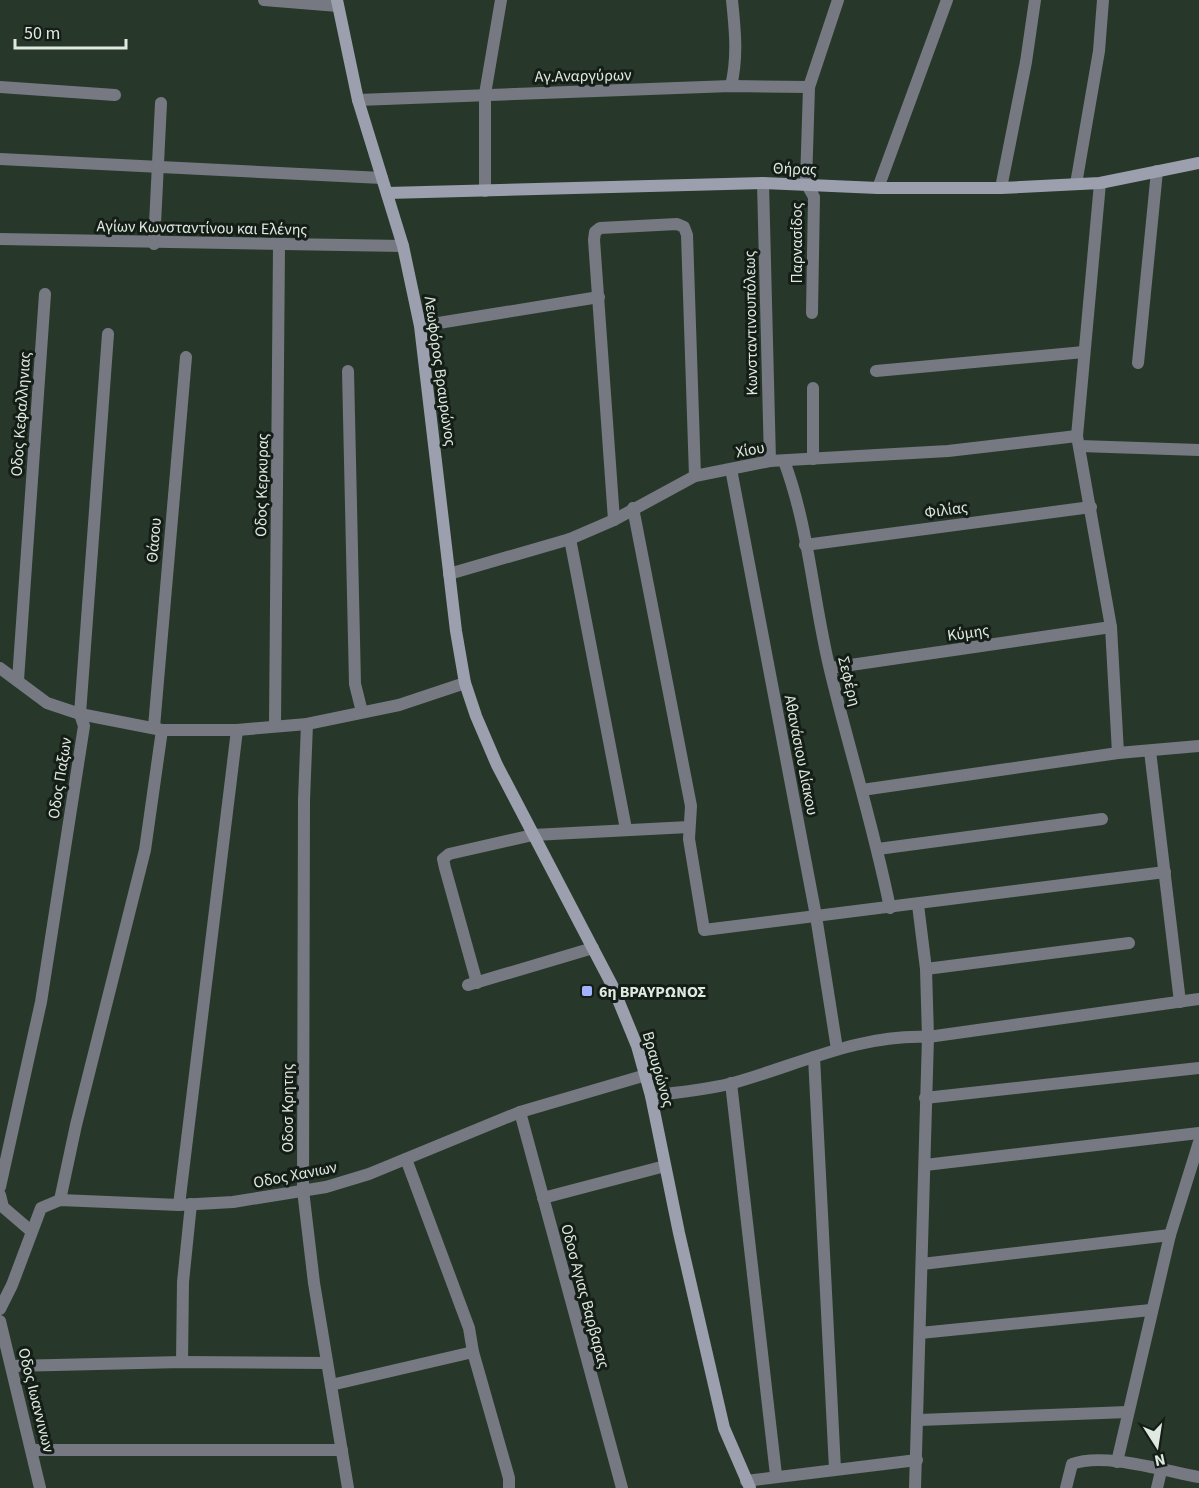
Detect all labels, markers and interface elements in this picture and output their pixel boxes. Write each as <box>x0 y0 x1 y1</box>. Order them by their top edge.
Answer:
scale bar <box>15 12 126 50</box>
text: 50 m <box>24 21 60 46</box>
street label: Αγ.Αναργύρων <box>534 64 632 88</box>
street label: Θήρας <box>773 157 817 181</box>
street label: Παρνασίδος <box>786 202 808 284</box>
street label: Αγίων Κωνσταντίνου και Ελένης <box>96 215 308 241</box>
street label: Κωνσταντινουπόλεως <box>739 250 763 396</box>
street label: Λεωφόρος Βραυρώνος <box>419 295 461 448</box>
street label: Οδος Κεφαλληνιας <box>6 351 36 477</box>
street label: Οδος Κερκυρας <box>250 433 274 537</box>
street label: Χίου <box>734 437 766 463</box>
street label: Φιλίας <box>923 496 969 524</box>
street label: Θάσου <box>141 517 167 563</box>
street label: Κύμης <box>946 619 991 647</box>
street label: Σεφέρη <box>832 654 866 709</box>
street label: Αθανάσιου Δίακου <box>779 693 823 817</box>
street label: Οδος Παξων <box>43 735 77 821</box>
place label: 6η ΒΡΑΥΡΩΝΟΣ <box>599 981 706 1003</box>
marker: 6η ΒΡΑΥΡΩΝΟΣ <box>580 984 594 998</box>
street label: Βραυρώνος <box>637 1029 679 1110</box>
street label: Οδοσ Κρητης <box>277 1063 299 1153</box>
street label: Οδος Χανιων <box>251 1156 339 1194</box>
street label: Οδοσ Αγιας Βαρβαρας <box>555 1222 615 1371</box>
street label: Οδος Ιωαννινων <box>12 1346 60 1455</box>
north arrow <box>1127 1416 1187 1476</box>
text: N <box>1152 1448 1167 1472</box>

